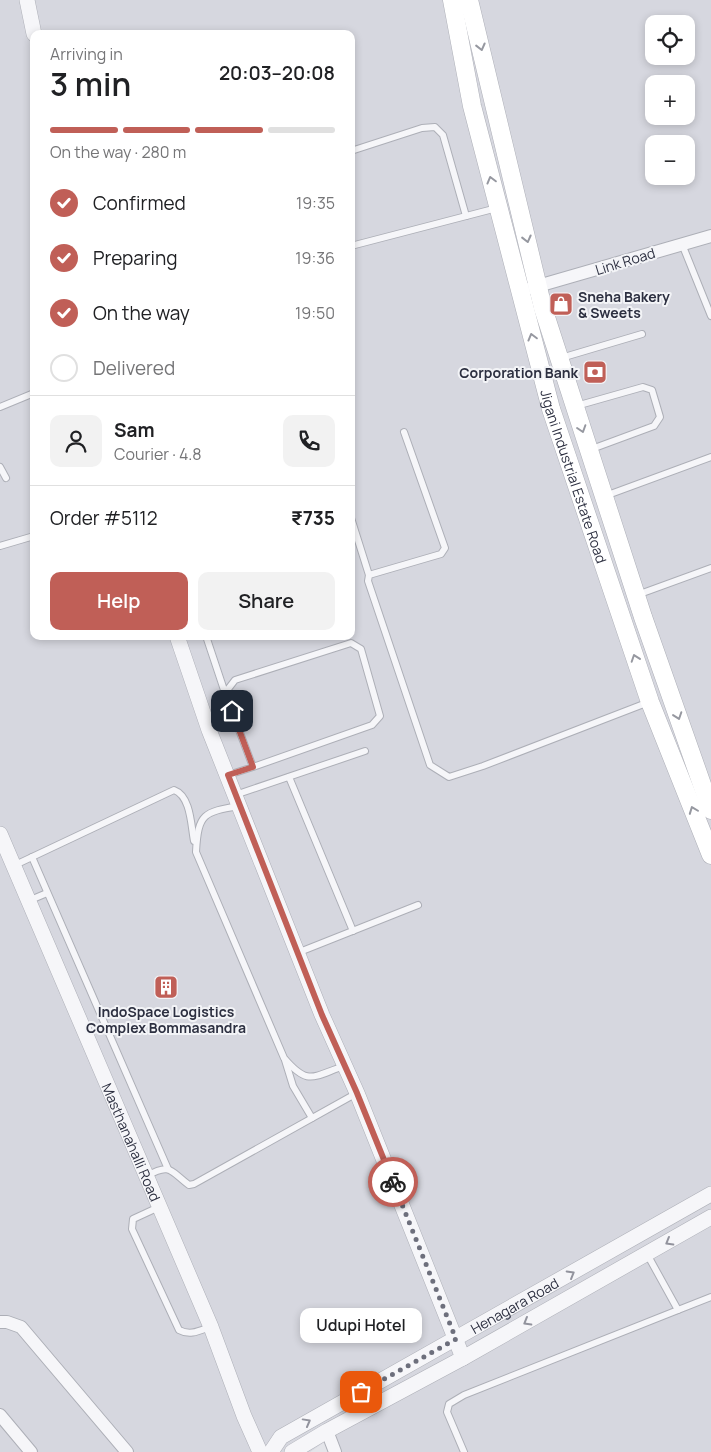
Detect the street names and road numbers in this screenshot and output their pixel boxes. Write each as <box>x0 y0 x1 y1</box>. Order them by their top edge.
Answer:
street label: Link Road <box>593 243 657 279</box>
street label: Jigani Industrial Estate Road <box>537 387 612 565</box>
street label: Masthanahalli Road <box>98 1080 165 1204</box>
street label: Henagara Road <box>467 1273 562 1338</box>

